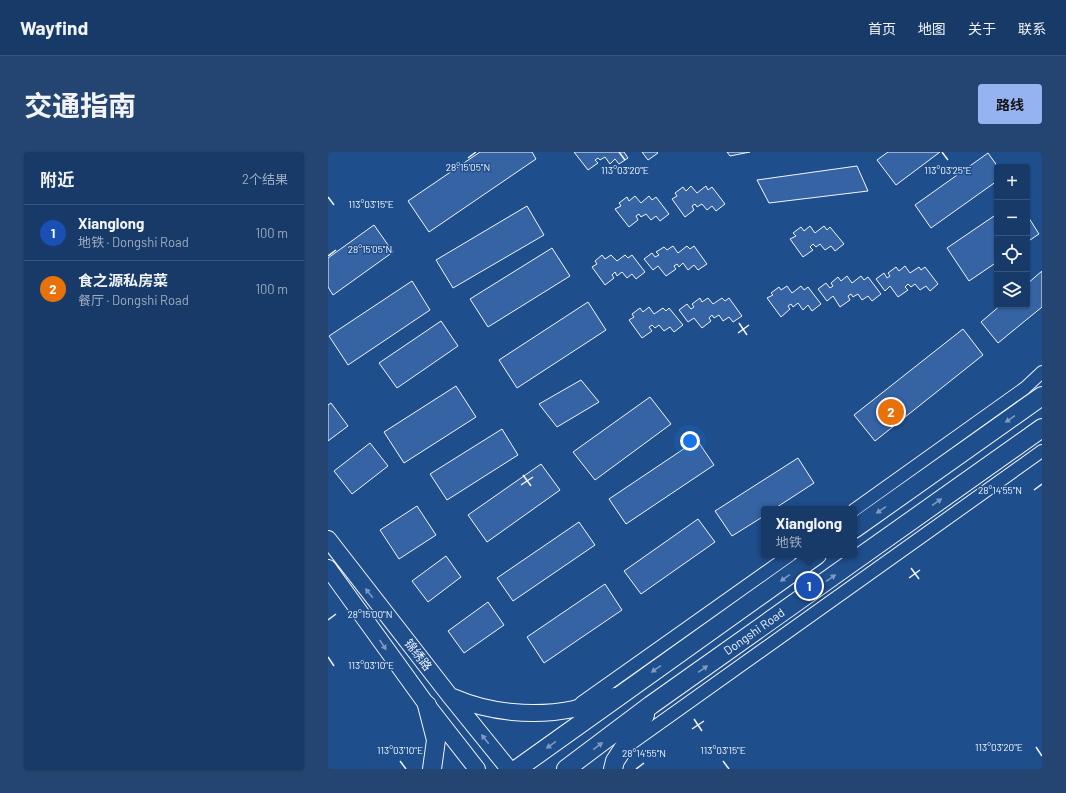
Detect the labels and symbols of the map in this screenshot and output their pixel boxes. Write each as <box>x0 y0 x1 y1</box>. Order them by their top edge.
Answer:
text: 28°15'05"N <box>446 161 490 173</box>
text: 113°03'20"E <box>601 164 649 176</box>
text: 113°03'25"E <box>924 164 972 176</box>
text: 113°03'15"E <box>348 198 394 210</box>
text: 28°15'05"N <box>348 243 392 255</box>
pin: 2 <box>878 397 904 427</box>
one-way arrow <box>1005 415 1015 423</box>
your location <box>680 431 700 451</box>
text: 28°14'55"N <box>978 484 1022 496</box>
one-way arrow <box>932 498 943 506</box>
one-way arrow <box>876 506 886 514</box>
pin: 1 <box>796 571 822 601</box>
one-way arrow <box>780 573 791 582</box>
one-way arrow <box>826 574 837 582</box>
one-way arrow <box>365 587 374 598</box>
street label: Dongshi Road <box>721 605 787 657</box>
text: 28°15'00"N <box>347 608 393 620</box>
street label: 锦绣路 <box>402 636 435 673</box>
one-way arrow <box>379 640 387 650</box>
text: 113°03'10"E <box>348 659 394 671</box>
one-way arrow <box>651 665 662 673</box>
one-way arrow <box>697 665 708 673</box>
one-way arrow <box>480 733 489 744</box>
one-way arrow <box>546 740 556 748</box>
one-way arrow <box>592 741 603 750</box>
text: 113°03'20"E <box>975 741 1023 753</box>
text: 113°03'10"E <box>377 744 423 756</box>
text: 113°03'15"E <box>700 744 746 756</box>
text: 28°14'55"N <box>622 747 666 759</box>

